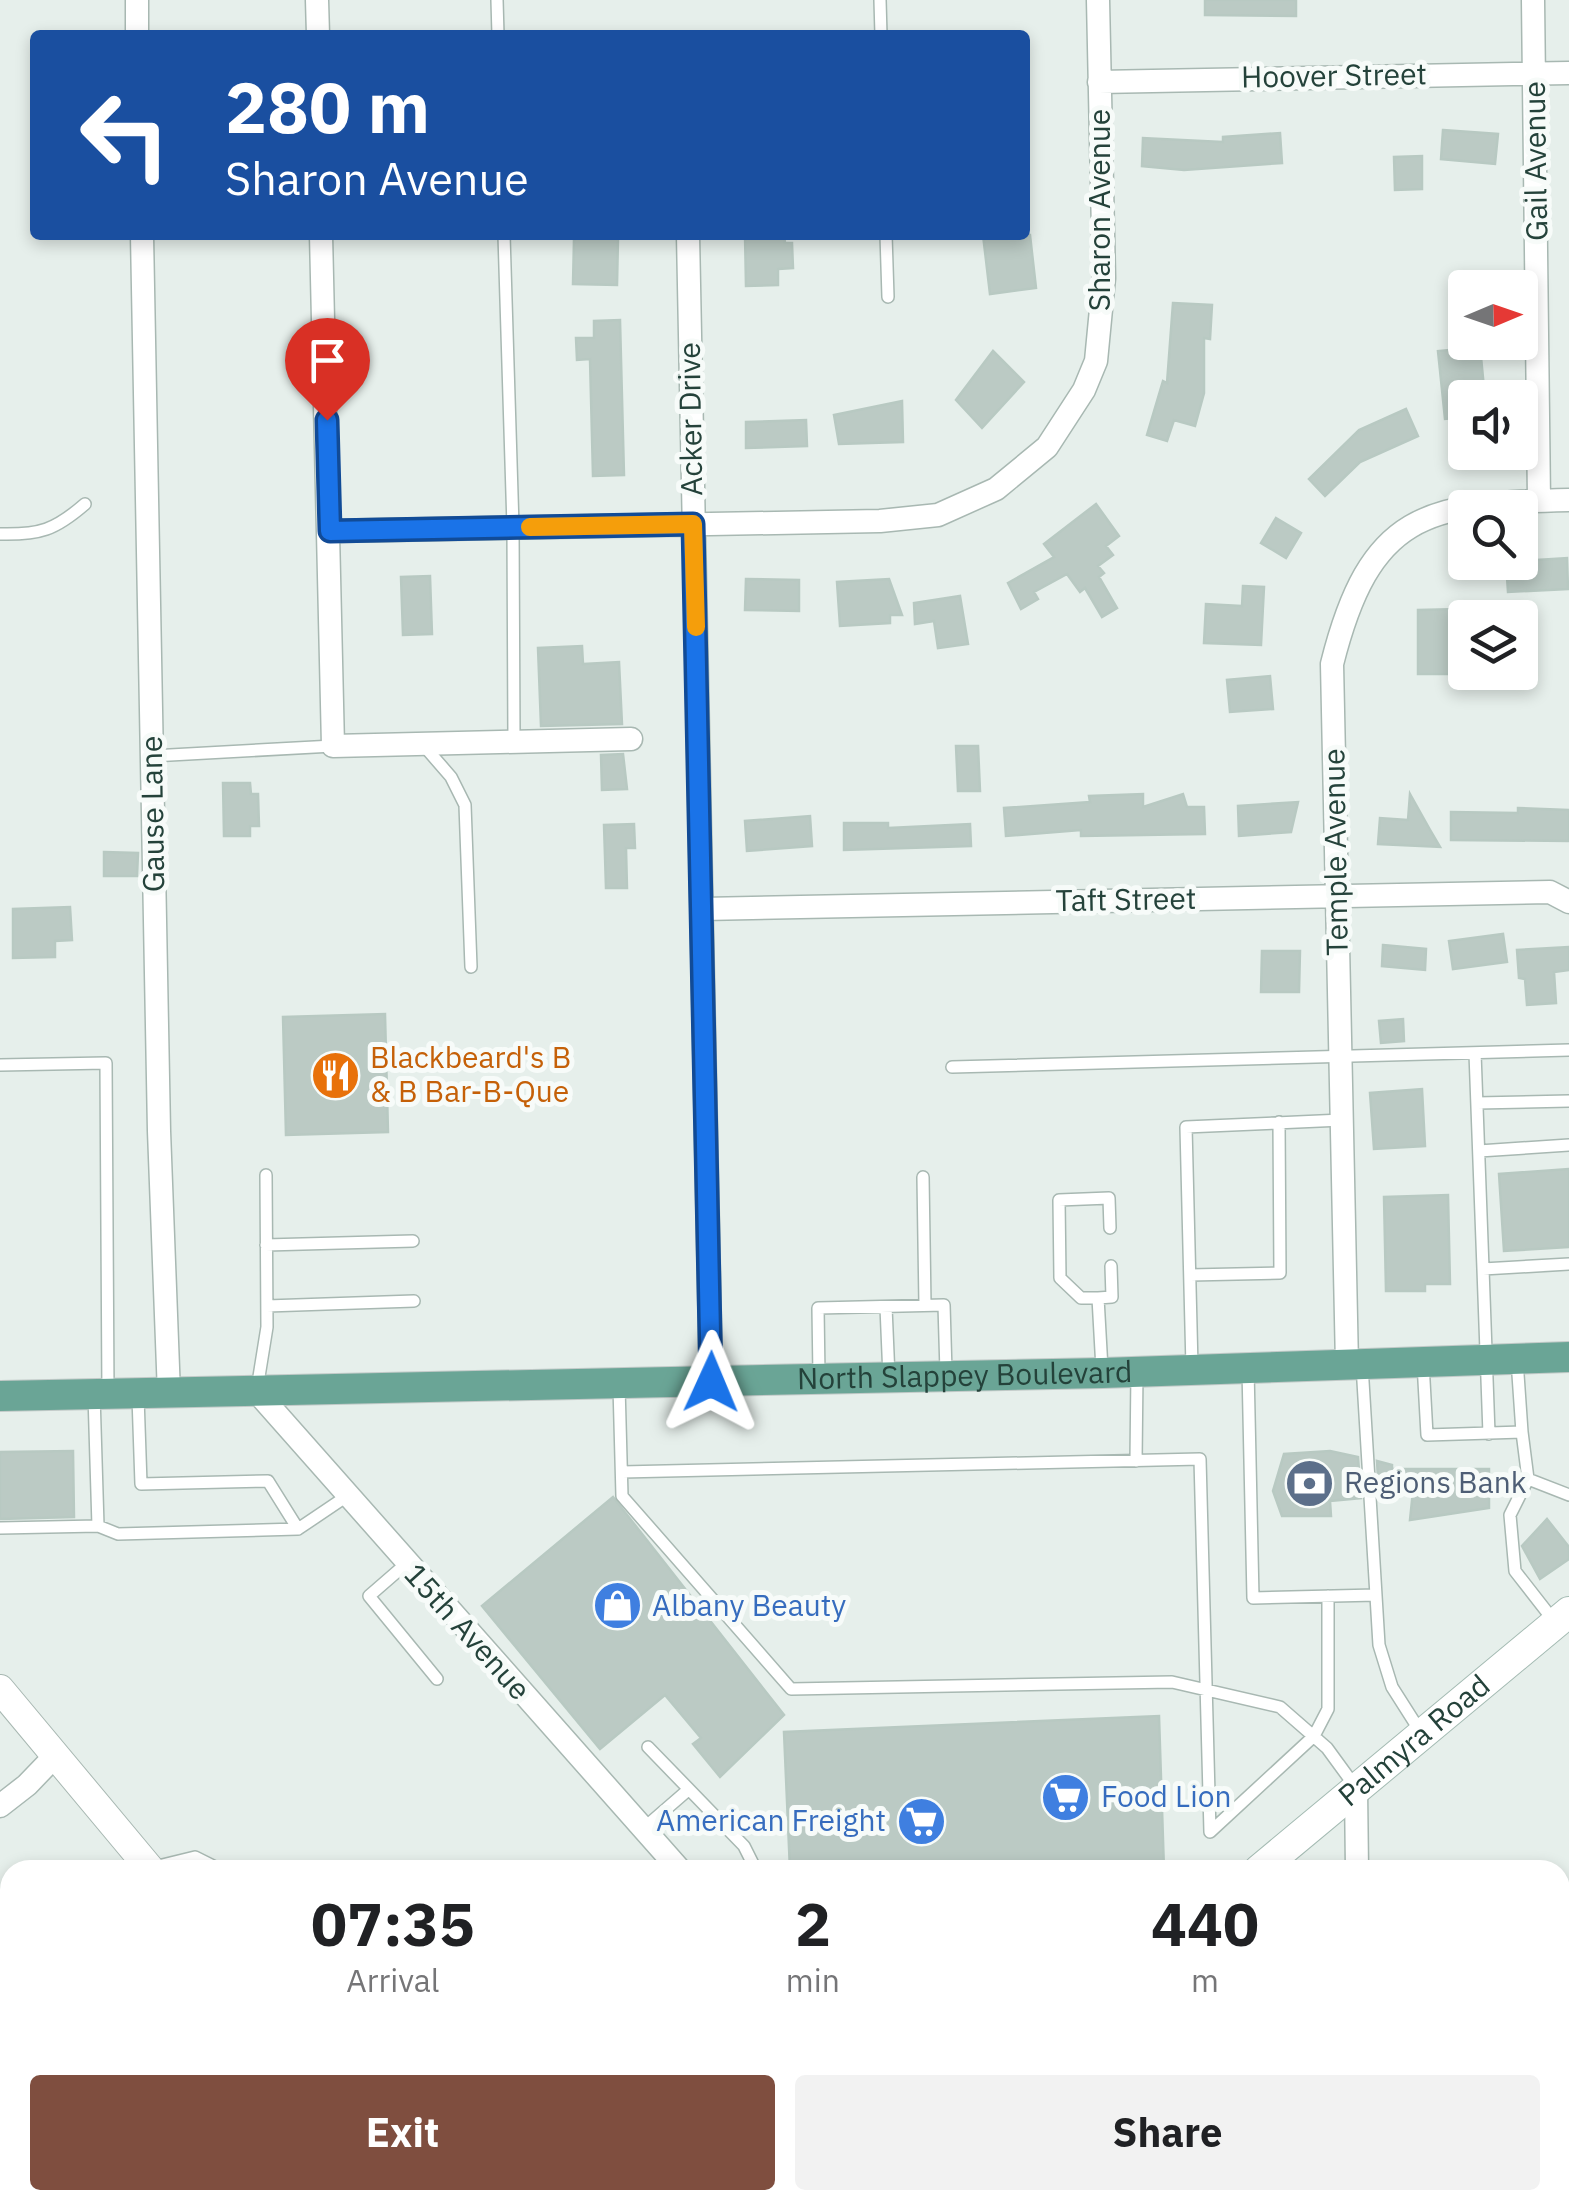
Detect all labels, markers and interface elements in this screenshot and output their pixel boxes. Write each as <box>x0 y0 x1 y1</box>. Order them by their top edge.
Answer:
street label: Hoover Street <box>1241 53 1427 96</box>
text: 280 m <box>225 61 430 152</box>
icon: left <box>60 70 190 200</box>
street label: Gail Avenue <box>1514 81 1555 241</box>
street label: Sharon Avenue <box>1079 109 1118 311</box>
text: Sharon Avenue <box>225 149 529 207</box>
north arrow <box>1448 270 1538 360</box>
map controls <box>1448 270 1538 690</box>
pin <box>285 318 370 421</box>
icon: arrive <box>300 333 355 388</box>
street label: Acker Drive <box>669 342 710 496</box>
button: sound <box>1448 380 1538 470</box>
button: search <box>1448 490 1538 580</box>
button: layers <box>1448 600 1538 690</box>
street label: Gause Lane <box>131 735 172 893</box>
street label: Temple Avenue <box>1313 748 1356 956</box>
street label: Taft Street <box>1055 878 1197 919</box>
place label: Blackbeard's B & B Bar-B-Que <box>370 1037 571 1110</box>
restaurant icon: Blackbeard's B & B Bar-B-Que <box>309 1049 361 1101</box>
position arrow <box>659 1330 763 1434</box>
street label: North Slappey Boulevard <box>797 1351 1133 1397</box>
bank icon: Regions Bank <box>1283 1457 1335 1509</box>
place label: Regions Bank <box>1344 1462 1527 1501</box>
street label: 15th Avenue <box>396 1554 540 1708</box>
shop icon: Albany Beauty <box>591 1580 643 1632</box>
place label: Albany Beauty <box>652 1585 846 1624</box>
street label: Palmyra Road <box>1329 1665 1497 1814</box>
supermarket icon: Food Lion <box>1040 1771 1092 1823</box>
place label: Food Lion <box>1101 1776 1231 1815</box>
supermarket icon: American Freight <box>895 1795 947 1847</box>
place label: American Freight <box>656 1800 886 1839</box>
text: 07:35 <box>311 1884 475 1963</box>
text: 2 <box>795 1884 831 1963</box>
text: 440 <box>1151 1884 1259 1963</box>
text: Arrival <box>346 1959 440 2001</box>
text: min <box>786 1959 840 2001</box>
text: m <box>1191 1959 1219 2001</box>
button: Exit <box>30 2075 775 2190</box>
button: Share <box>795 2075 1540 2190</box>

